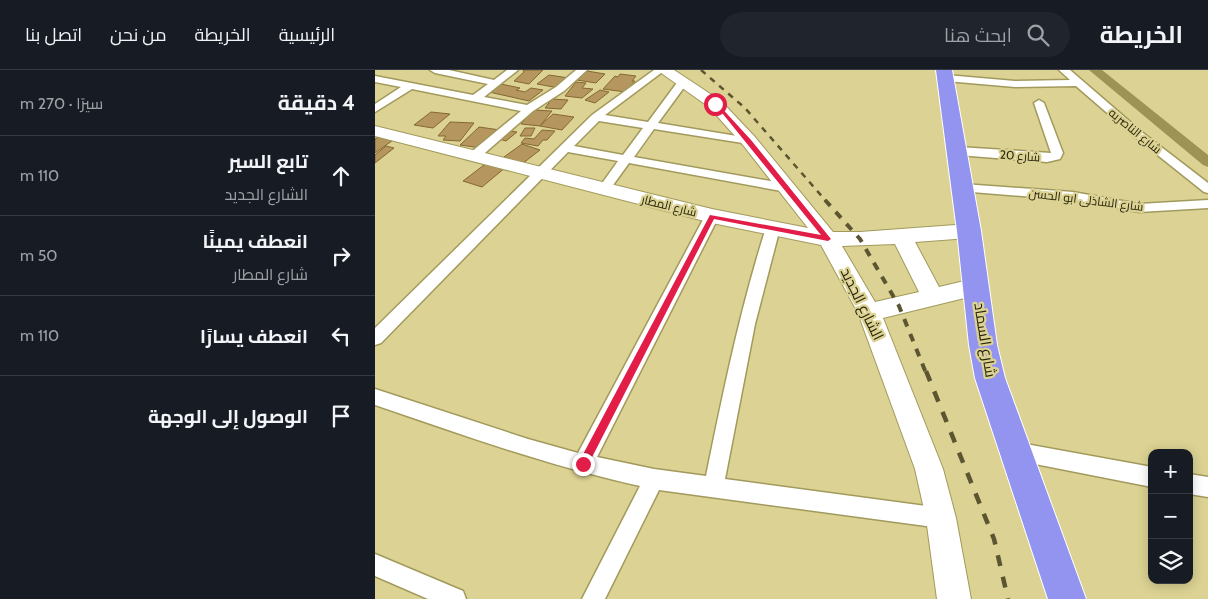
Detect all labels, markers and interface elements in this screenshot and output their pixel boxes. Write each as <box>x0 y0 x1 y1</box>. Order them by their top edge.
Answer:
search box <box>720 12 1070 57</box>
text: الخريطة <box>1100 20 1183 49</box>
icon: search <box>1024 21 1052 49</box>
text: اتصل بنا <box>25 24 82 46</box>
text: من نحن <box>110 24 166 46</box>
text: الخريطة <box>194 24 251 46</box>
text: الرئيسية <box>279 24 335 46</box>
text: ابحث هنا <box>944 24 1012 47</box>
text: 4 دقيقة <box>278 90 355 115</box>
route start <box>704 93 727 116</box>
text: سيرًا · 270 m <box>20 94 103 113</box>
street label: شارع الناصريه <box>1105 105 1165 157</box>
street label: شارع 20 <box>999 147 1041 165</box>
text: تابع السير <box>228 150 308 173</box>
icon: ahead <box>327 162 355 190</box>
text: 110 m <box>20 166 59 185</box>
text: الشارع الجديد <box>224 185 308 204</box>
street label: شارع الشاذلى ابو الحسن <box>1028 185 1144 215</box>
street label: شارع المطار <box>639 191 698 221</box>
text: انعطف يمينًا <box>202 230 308 253</box>
icon: right <box>327 242 355 270</box>
text: 50 m <box>20 246 57 265</box>
text: شارع المطار <box>233 265 308 284</box>
street label: الشارع الجديد <box>835 265 887 344</box>
street label: شارع السماد <box>968 301 1000 379</box>
icon: left <box>327 322 355 350</box>
text: انعطف يسارًا <box>200 325 308 348</box>
text: 110 m <box>20 326 59 345</box>
icon: arrive <box>327 402 355 430</box>
text: الوصول إلى الوجهة <box>148 405 308 428</box>
map controls <box>1148 449 1193 584</box>
button: + <box>1148 449 1193 494</box>
route end <box>572 453 595 476</box>
button: − <box>1148 494 1193 539</box>
button: layers <box>1148 539 1193 584</box>

